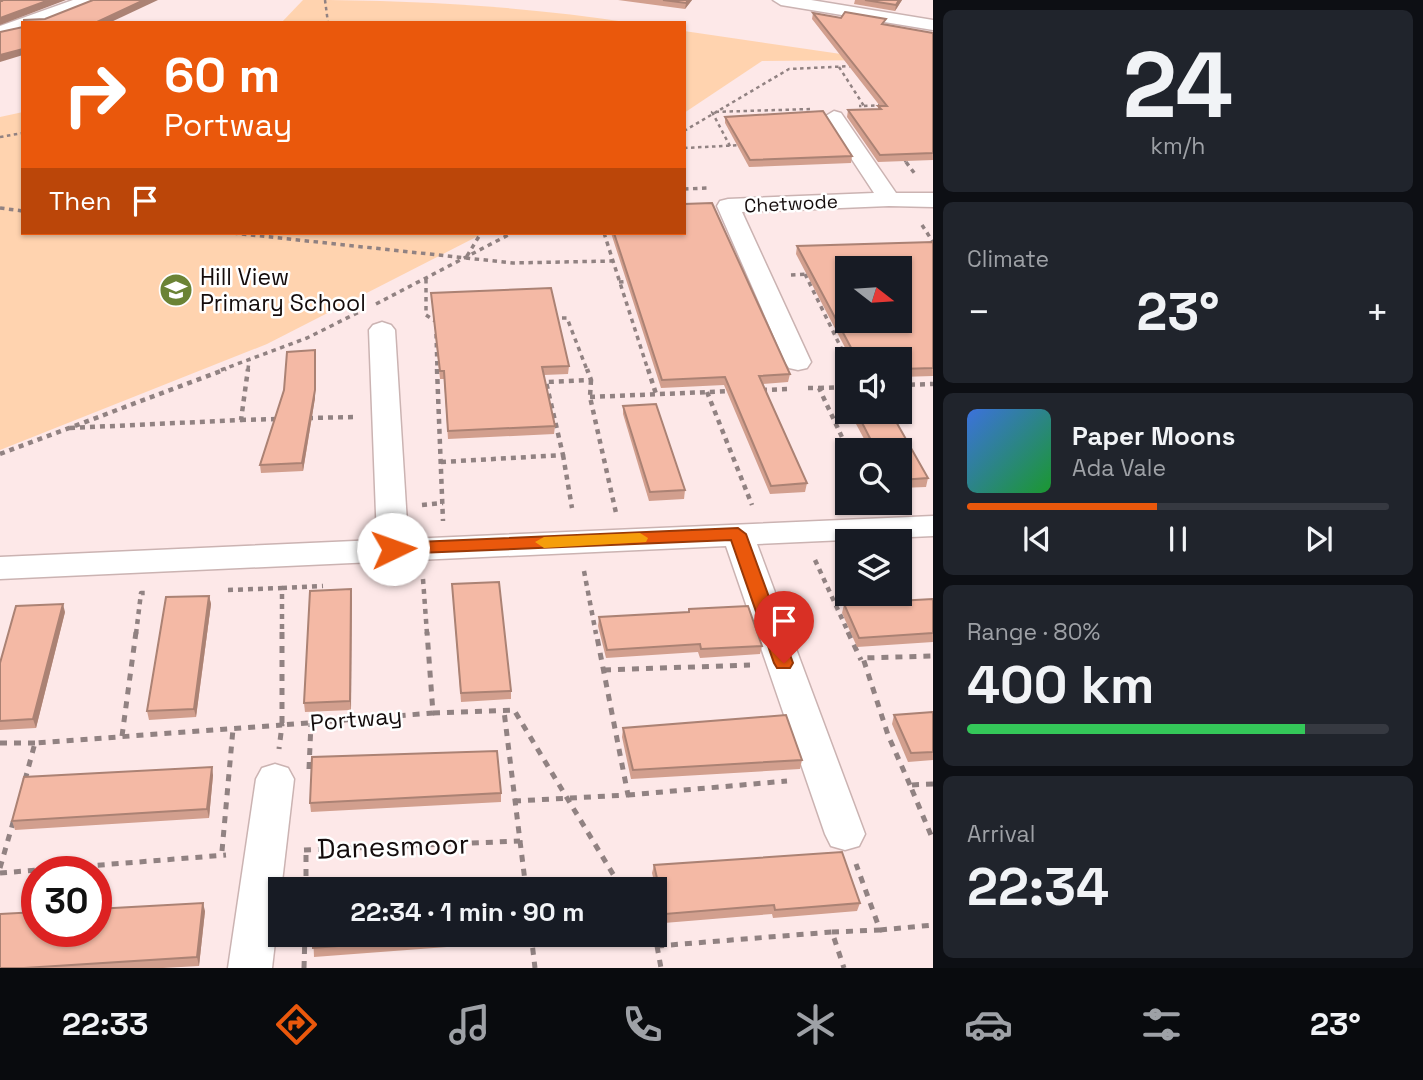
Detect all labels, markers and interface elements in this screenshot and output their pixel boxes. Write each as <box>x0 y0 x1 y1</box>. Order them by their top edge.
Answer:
text: 24 <box>1123 27 1233 144</box>
text: 60 m <box>164 44 280 106</box>
icon: right <box>49 49 140 140</box>
text: Portway <box>164 105 292 145</box>
text: km/h <box>1151 131 1205 161</box>
icon: arrive <box>126 182 164 220</box>
text: Then <box>49 184 112 218</box>
street label: Chetwode <box>744 189 838 218</box>
text: Climate <box>967 244 1049 274</box>
north arrow <box>835 256 912 332</box>
map controls <box>835 256 912 606</box>
place label: Hill View Primary School <box>200 262 366 318</box>
school or university icon: Hill View Primary School <box>157 271 195 309</box>
text: 23° <box>1137 279 1220 345</box>
text: − <box>967 288 991 336</box>
text: + <box>1365 288 1389 336</box>
button: sound <box>835 347 912 424</box>
text: Paper Moons <box>1072 419 1235 453</box>
button: search <box>835 438 912 515</box>
text: Ada Vale <box>1072 453 1166 483</box>
position arrow <box>356 512 430 586</box>
icon: previous <box>1018 520 1056 558</box>
icon: pause <box>1159 520 1197 558</box>
icon: next <box>1300 520 1338 558</box>
button: layers <box>835 529 912 606</box>
pin <box>754 591 814 663</box>
icon: arrive <box>765 602 803 640</box>
text: Range · 80% <box>967 617 1100 647</box>
text: 400 km <box>967 652 1154 718</box>
street label: Portway <box>309 700 403 738</box>
text: Arrival <box>967 819 1035 849</box>
street label: Danesmoor <box>316 825 470 867</box>
text: 22:34 <box>967 854 1109 920</box>
speed limit sign: 30 <box>21 856 112 947</box>
text: 22:34 · 1 min · 90 m <box>351 895 584 929</box>
icon: directions <box>272 1000 321 1049</box>
icon: music <box>445 1000 494 1049</box>
icon: phone <box>618 1000 667 1049</box>
icon: climate <box>791 1000 840 1049</box>
icon: car <box>964 1000 1013 1049</box>
icon: filters <box>1137 1000 1186 1049</box>
text: 22:33 <box>62 1004 148 1044</box>
text: 23° <box>1310 1004 1361 1044</box>

